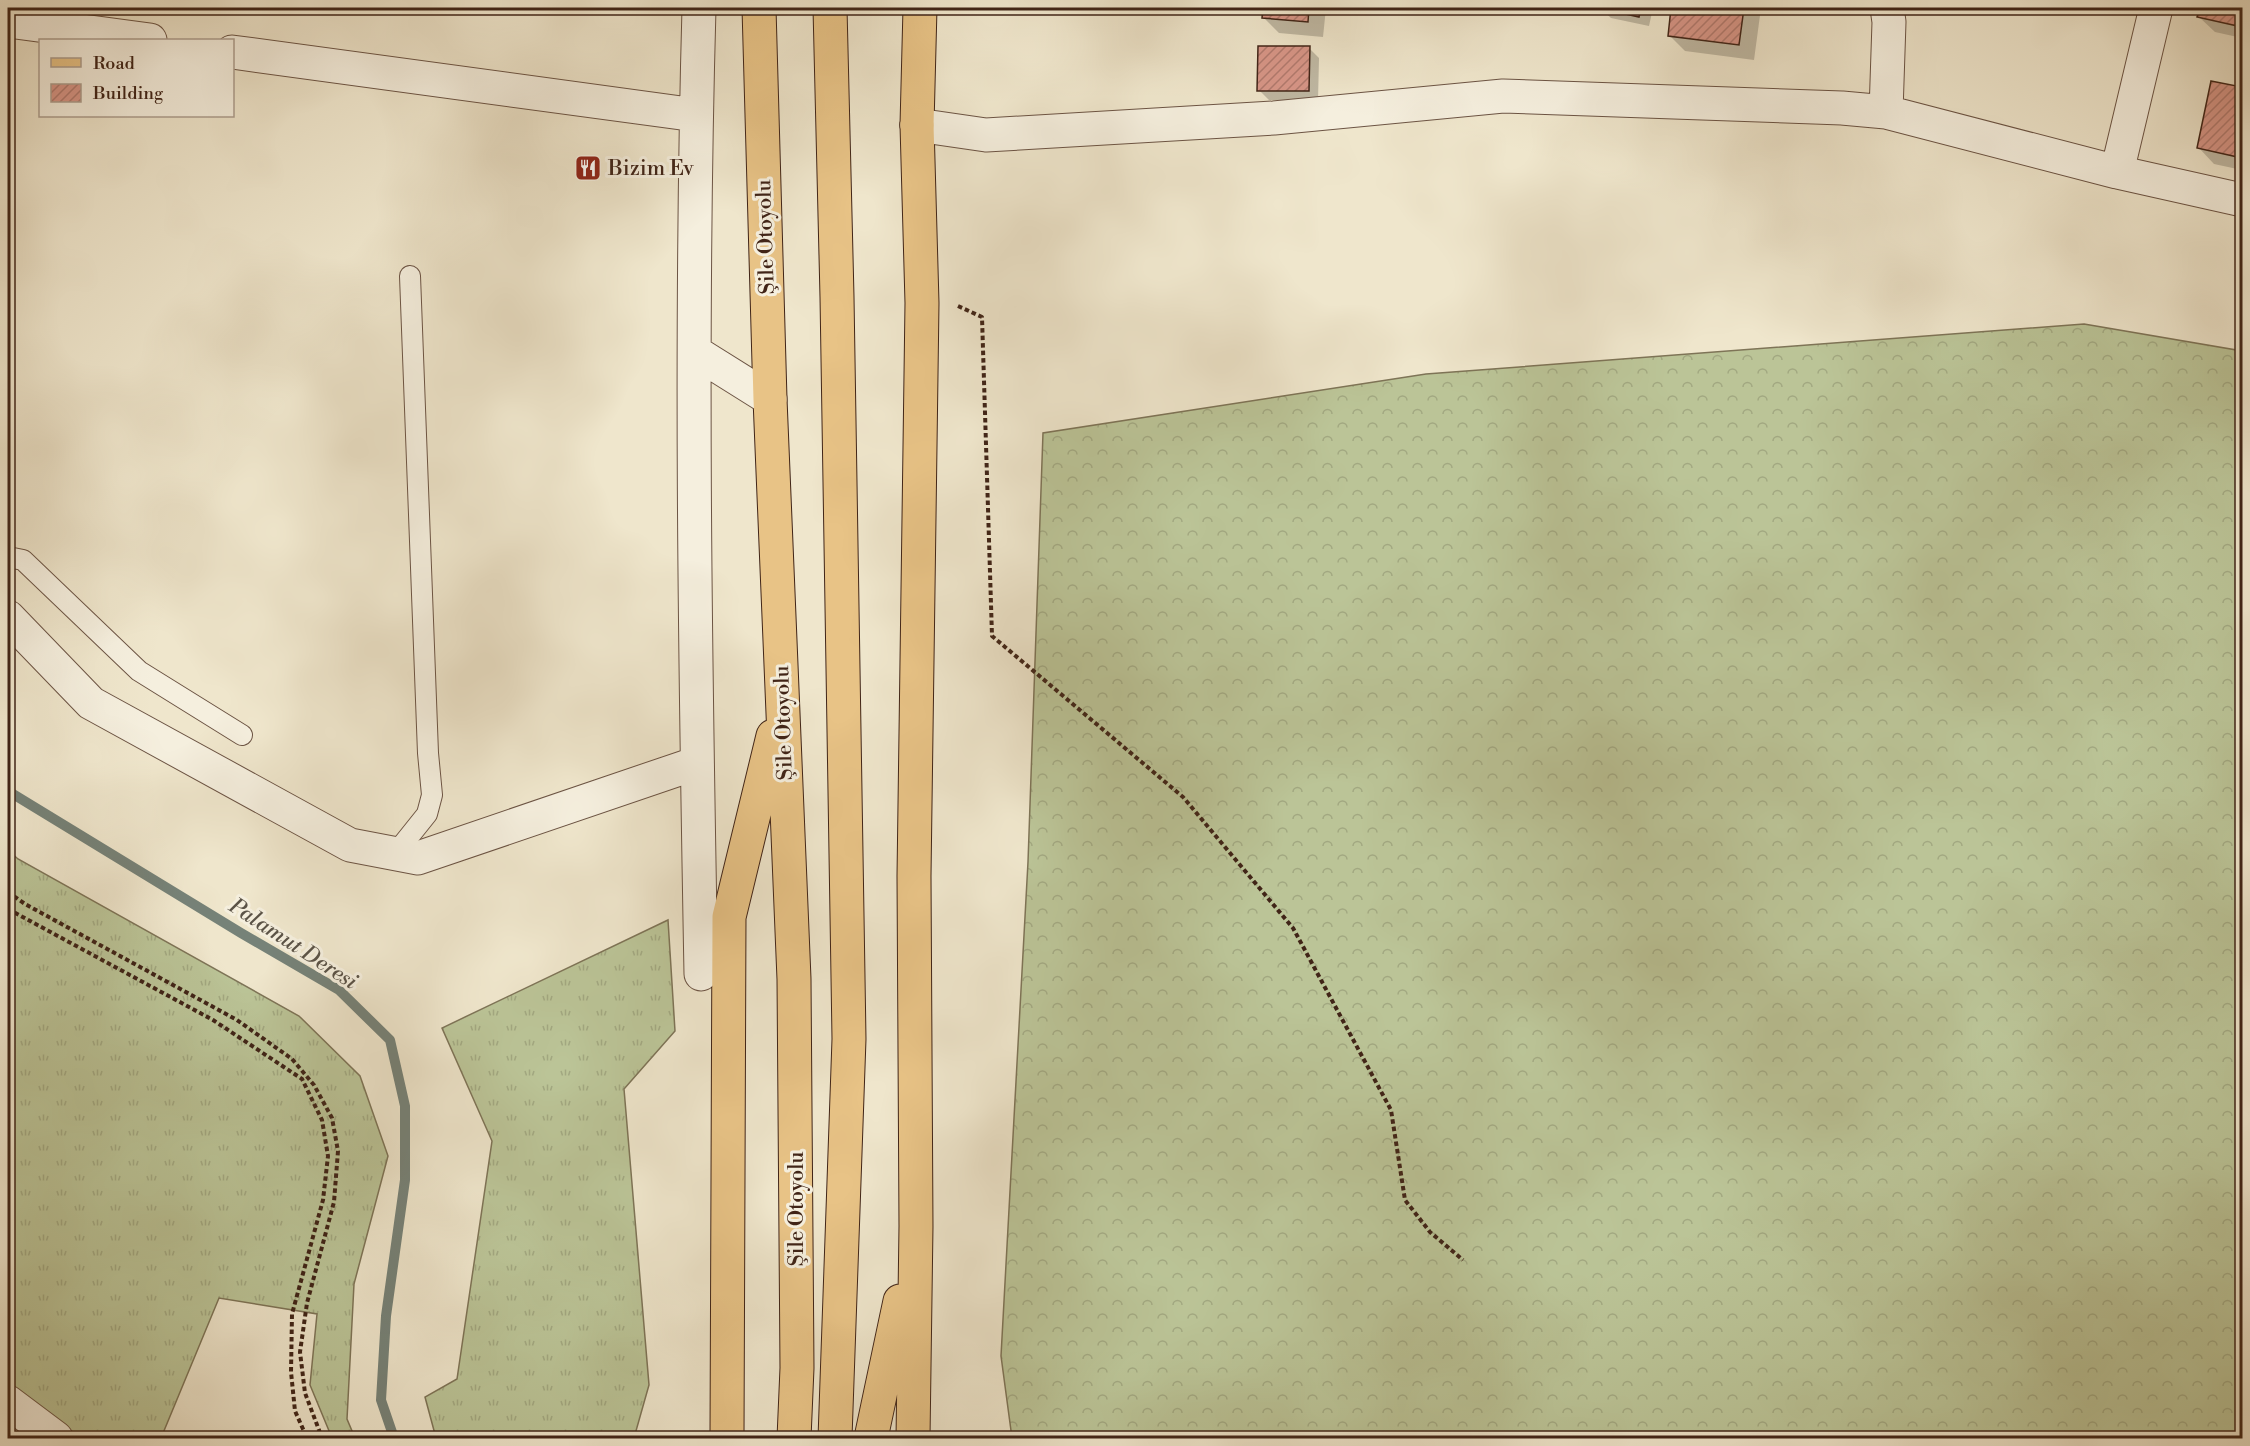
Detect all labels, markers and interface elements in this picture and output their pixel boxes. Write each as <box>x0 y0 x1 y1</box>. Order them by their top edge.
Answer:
legend <box>39 39 234 117</box>
text: Road <box>93 52 136 75</box>
text: Building <box>92 82 164 105</box>
restaurant icon: Bizim Ev <box>573 153 603 183</box>
place label: Bizim Ev <box>607 156 694 182</box>
street label: Şile Otoyolu <box>751 179 781 295</box>
street label: Şile Otoyolu <box>769 665 799 781</box>
water label: Palamut Deresi <box>223 892 362 996</box>
street label: Şile Otoyolu <box>784 1152 810 1266</box>

